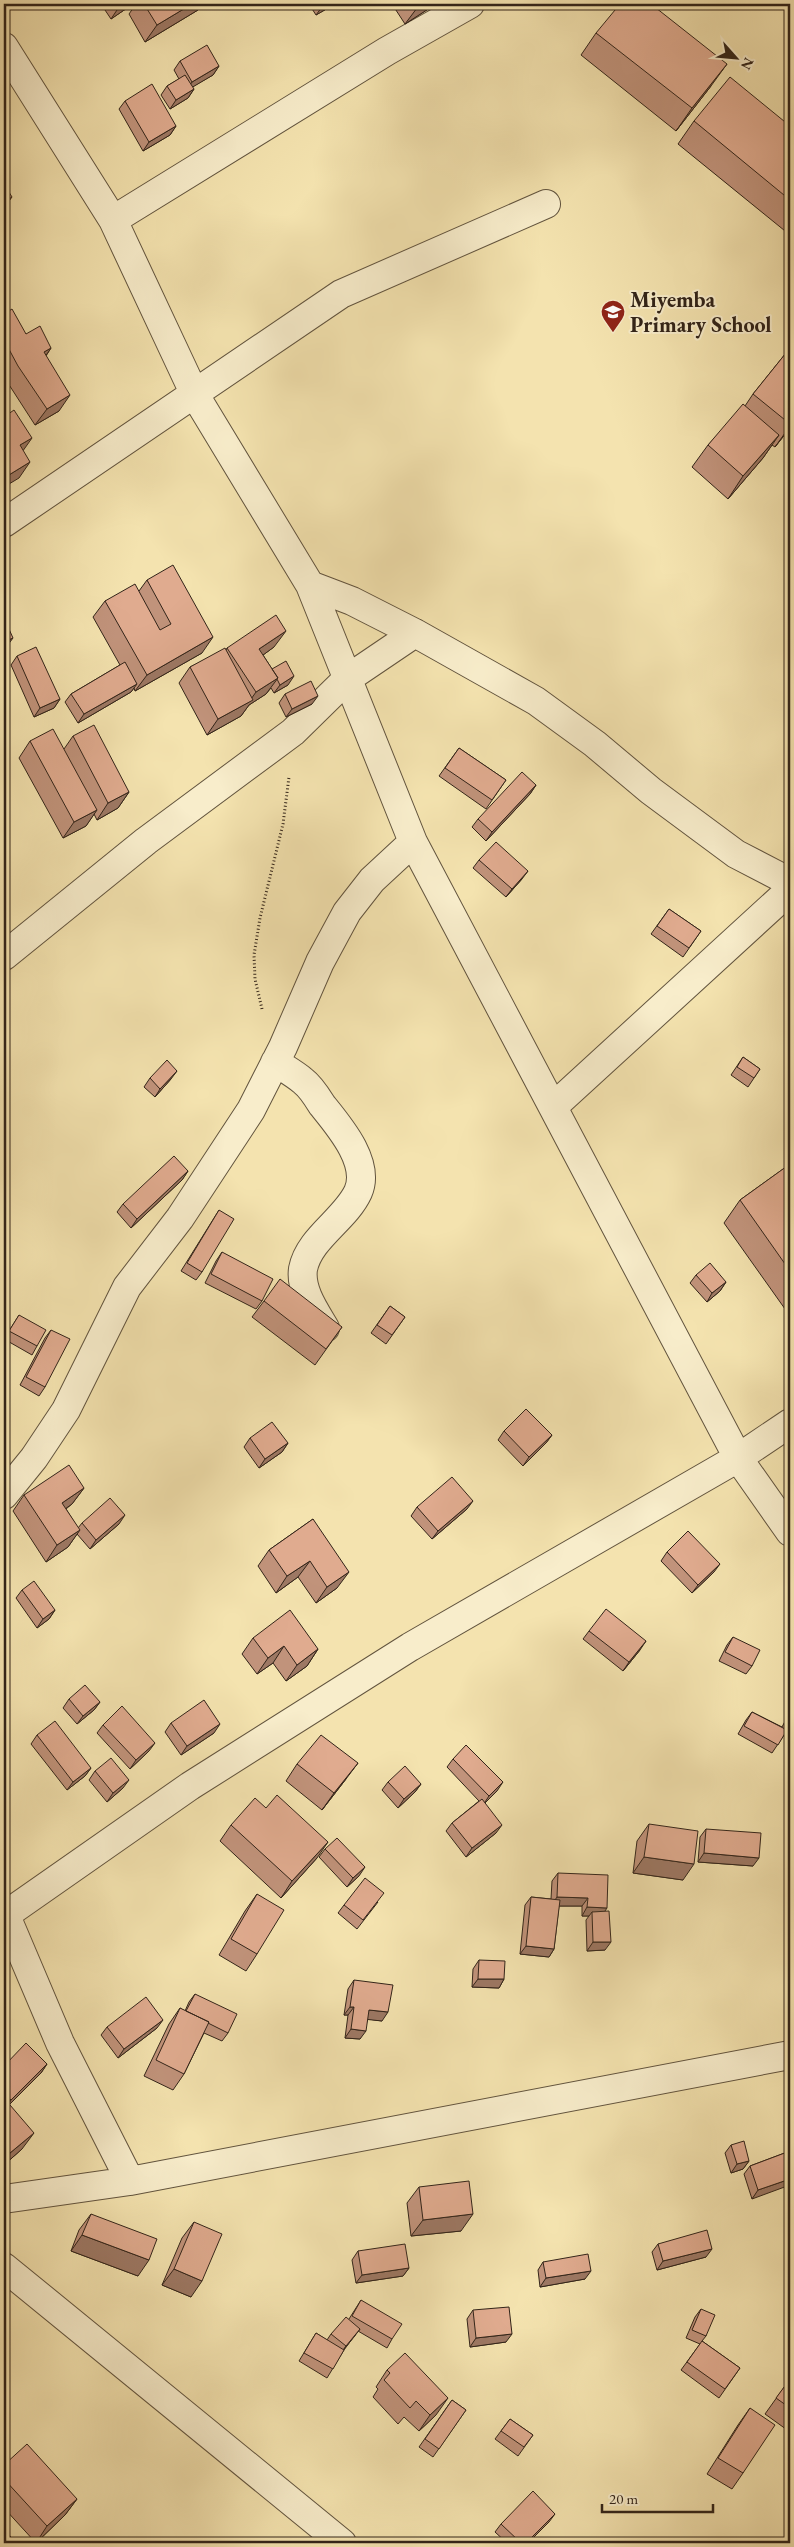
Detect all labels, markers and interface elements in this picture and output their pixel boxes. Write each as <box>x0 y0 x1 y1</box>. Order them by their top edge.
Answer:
north arrow <box>712 32 762 82</box>
text: N <box>737 55 758 74</box>
place label: Miyemba Primary School <box>630 285 772 339</box>
school or university icon: Miyemba Primary School <box>600 299 626 333</box>
scale bar <box>602 2482 713 2514</box>
text: 20 m <box>609 2489 638 2508</box>

